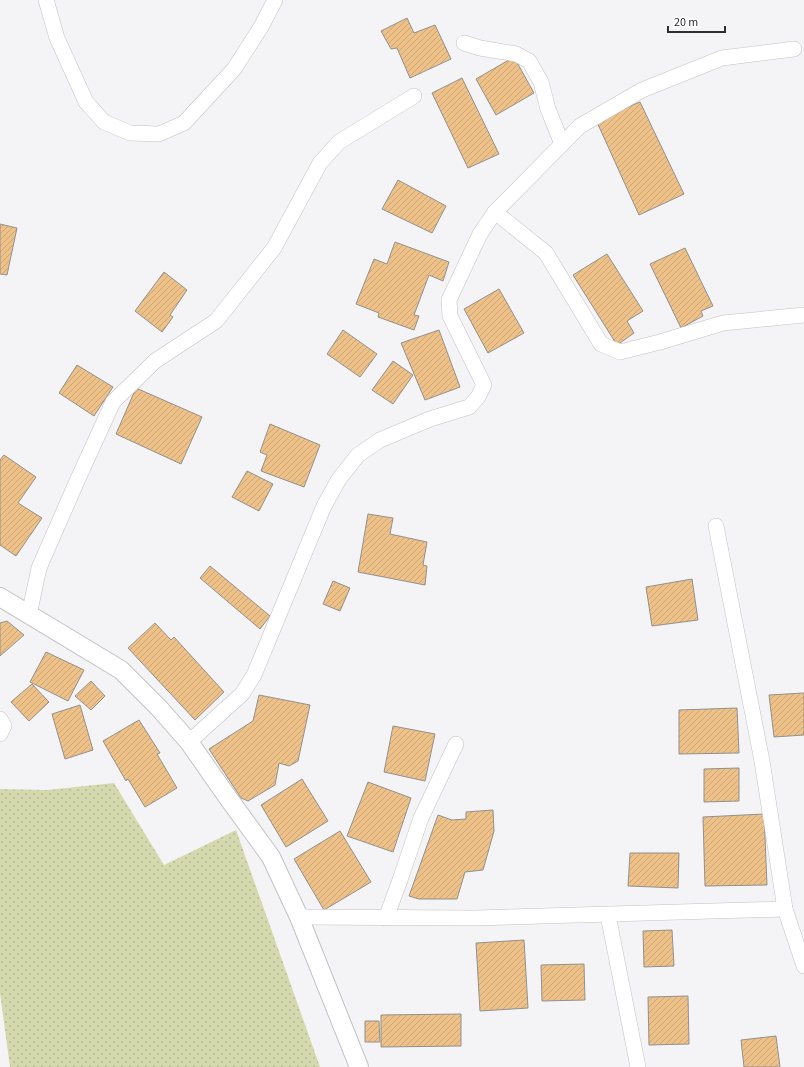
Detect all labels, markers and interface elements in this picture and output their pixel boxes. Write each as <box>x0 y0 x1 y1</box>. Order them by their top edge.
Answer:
scale bar <box>668 8 725 34</box>
text: 20 m <box>674 14 698 31</box>

